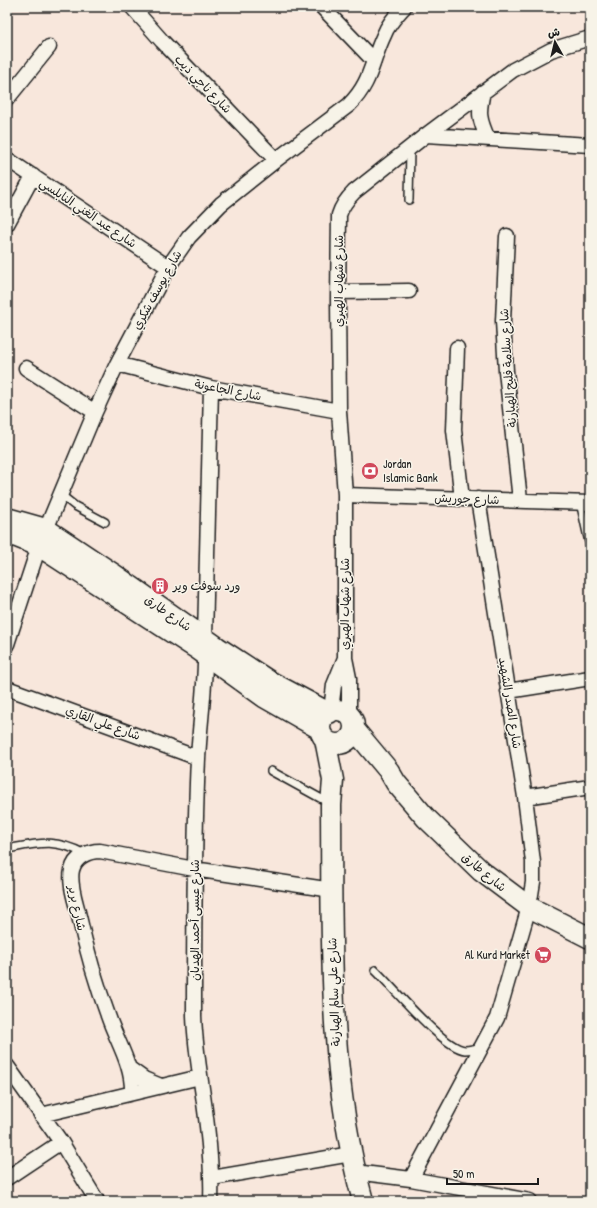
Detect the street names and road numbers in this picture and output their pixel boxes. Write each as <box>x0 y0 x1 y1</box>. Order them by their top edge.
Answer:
street label: شارع ناجي ذيب <box>169 51 236 119</box>
street label: شارع عبد الغني النابلسي <box>35 174 140 254</box>
street label: شارع شهاب الهبري <box>330 235 348 327</box>
street label: شارع يوسف شكري <box>128 247 186 333</box>
street label: شارع سلامة فليح الهبارنة <box>495 308 521 428</box>
street label: شارع الجاعونة <box>193 375 263 405</box>
street label: شارع جوريش <box>434 489 500 509</box>
street label: شارع شهاب الهبري <box>336 558 354 650</box>
street label: شارع طارق <box>141 590 195 636</box>
street label: شارع الصدر الشهيد <box>494 656 526 750</box>
street label: شارع علي القاري <box>62 701 143 747</box>
street label: شارع طارق <box>458 848 510 896</box>
street label: شارع عيسى أحمد الهدبان <box>186 859 204 981</box>
street label: شارع برير <box>63 883 91 932</box>
street label: شارع علي سالم الهبارنة <box>323 937 347 1047</box>

